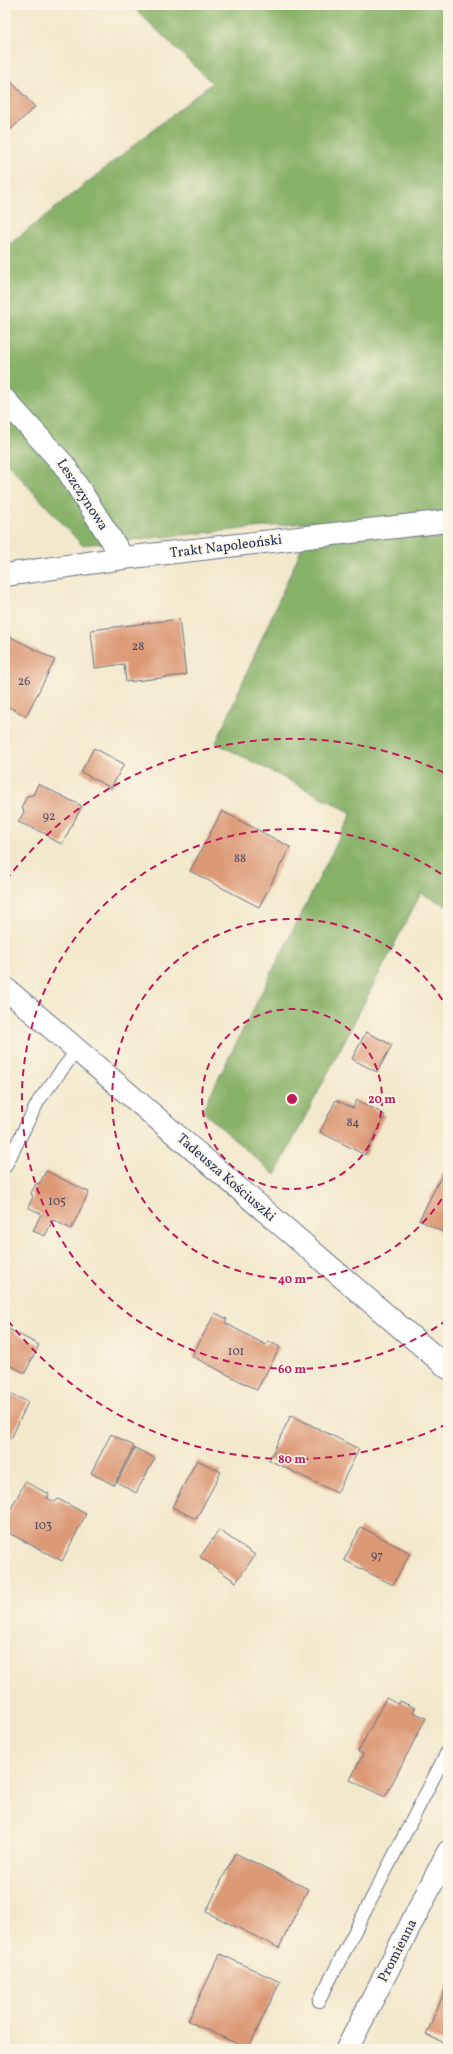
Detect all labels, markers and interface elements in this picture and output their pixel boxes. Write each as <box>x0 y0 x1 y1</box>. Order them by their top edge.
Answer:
street label: Leszczynowa <box>52 456 112 534</box>
street label: Trakt Napoleoński <box>169 531 283 563</box>
house number: 28 <box>132 639 144 655</box>
house number: 26 <box>18 674 30 690</box>
house number: 92 <box>43 809 55 825</box>
house number: 88 <box>234 851 246 867</box>
centre of rings <box>285 1092 299 1106</box>
text: 20 m <box>368 1092 396 1108</box>
house number: 84 <box>347 1115 359 1131</box>
street label: Tadeusza Kościuszki <box>173 1130 279 1226</box>
house number: 105 <box>48 1194 66 1210</box>
text: 40 m <box>278 1272 307 1288</box>
house number: 101 <box>228 1344 244 1360</box>
text: 60 m <box>278 1362 306 1378</box>
text: 80 m <box>278 1452 306 1468</box>
house number: 103 <box>34 1518 52 1534</box>
house number: 97 <box>371 1548 383 1564</box>
street label: Promienna <box>374 1916 422 1986</box>

